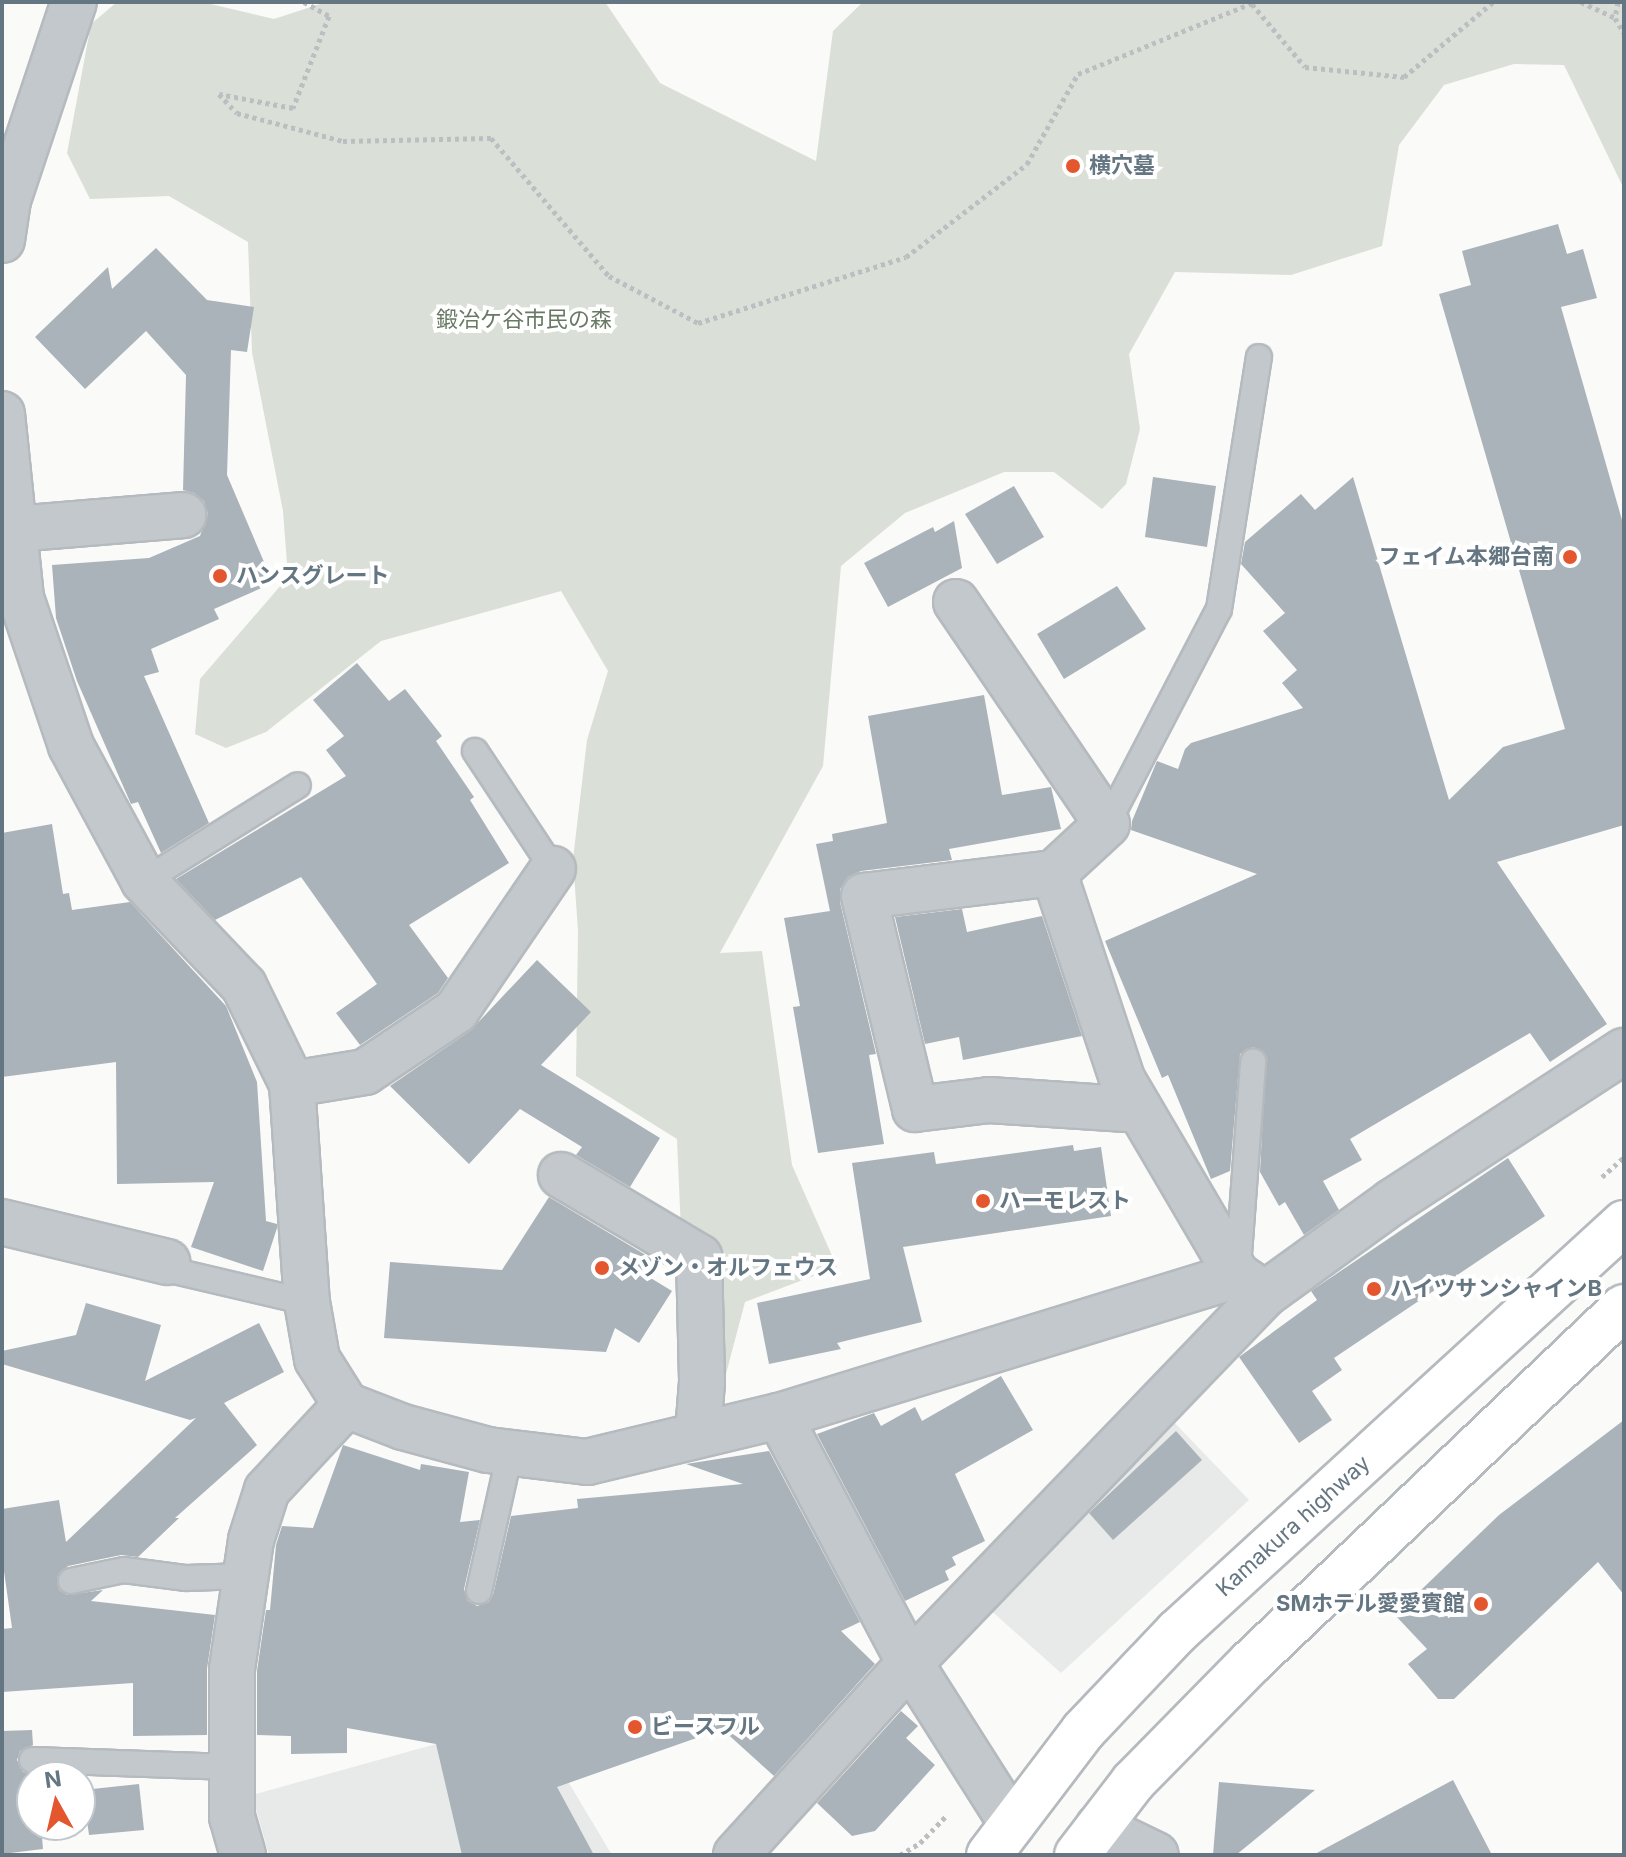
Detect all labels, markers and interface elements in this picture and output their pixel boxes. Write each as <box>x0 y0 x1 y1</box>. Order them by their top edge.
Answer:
place label: 横穴墓 <box>1089 153 1155 179</box>
marker: 横穴墓 <box>1064 157 1082 175</box>
park label: 鍛冶ケ谷市民の森 <box>436 307 612 333</box>
place label: フェイム本郷台南 <box>1378 544 1554 570</box>
marker: フェイム本郷台南 <box>1561 548 1579 566</box>
place label: ハンスグレート <box>236 563 390 589</box>
marker: ハンスグレート <box>211 567 229 585</box>
place label: ハーモレスト <box>999 1188 1131 1214</box>
marker: ハーモレスト <box>974 1192 992 1210</box>
place label: メゾン・オルフェウス <box>618 1255 838 1281</box>
marker: メゾン・オルフェウス <box>593 1259 611 1277</box>
place label: ハイツサンシャインB <box>1390 1276 1603 1302</box>
marker: ハイツサンシャインB <box>1365 1280 1383 1298</box>
street label: Kamakura highway <box>1211 1450 1375 1602</box>
place label: SMホテル愛愛賓館 <box>1276 1591 1465 1617</box>
marker: SMホテル愛愛賓館 <box>1472 1595 1490 1613</box>
place label: ビースフル <box>651 1714 761 1740</box>
marker: ビースフル <box>626 1718 644 1736</box>
north arrow <box>16 1761 96 1841</box>
text: N <box>43 1765 63 1793</box>

